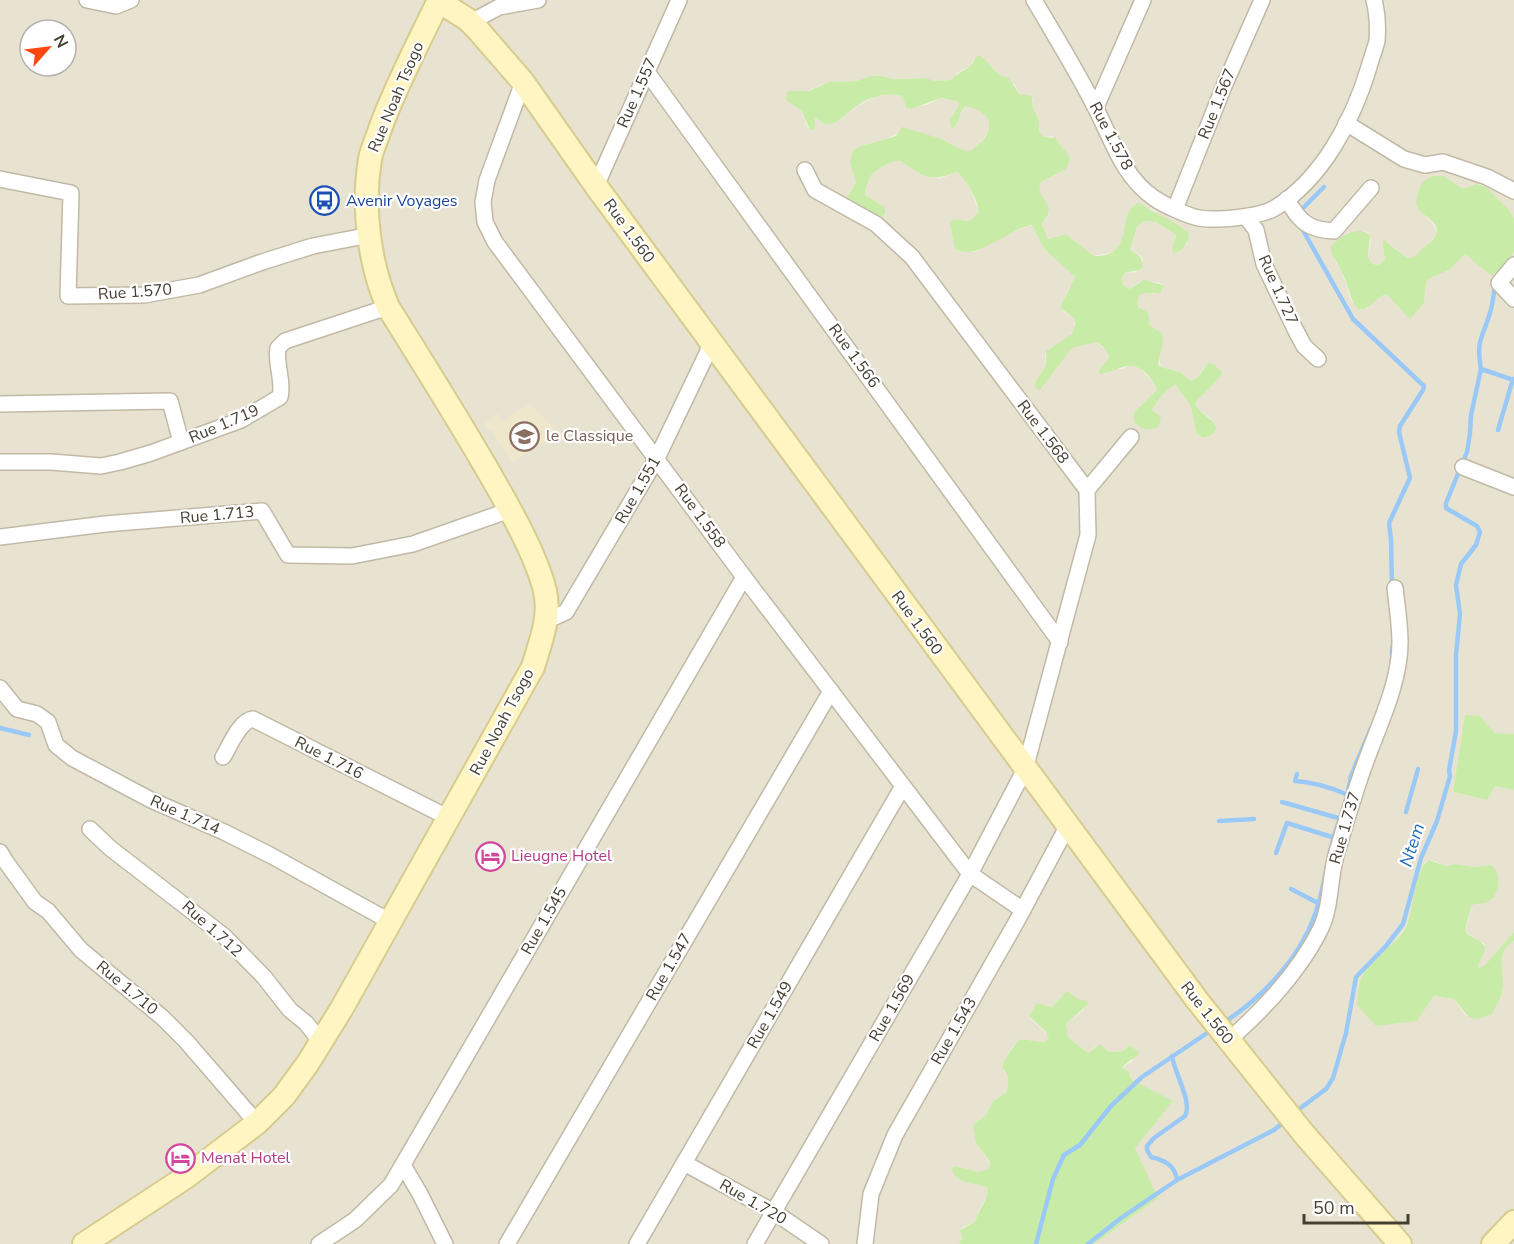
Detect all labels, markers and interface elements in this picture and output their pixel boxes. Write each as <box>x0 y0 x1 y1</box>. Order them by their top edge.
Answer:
north arrow <box>18 18 78 78</box>
text: N <box>48 31 73 52</box>
street label: Rue Noah Tsogo <box>363 38 429 156</box>
street label: Rue 1.557 <box>612 55 662 131</box>
street label: Rue 1.567 <box>1193 65 1241 143</box>
street label: Rue 1.578 <box>1084 98 1138 174</box>
bus stop icon: Avenir Voyages <box>309 185 341 217</box>
place label: Avenir Voyages <box>346 190 458 212</box>
street label: Rue 1.560 <box>598 194 660 268</box>
street label: Rue 1.727 <box>1253 252 1303 328</box>
street label: Rue 1.570 <box>97 278 173 306</box>
street label: Rue 1.566 <box>823 319 885 393</box>
street label: Rue 1.568 <box>1012 396 1074 468</box>
street label: Rue 1.719 <box>185 399 263 449</box>
school or university icon: le Classique <box>509 420 541 452</box>
place label: le Classique <box>546 425 633 447</box>
street label: Rue 1.551 <box>610 452 666 528</box>
street label: Rue 1.558 <box>669 479 731 553</box>
street label: Rue 1.713 <box>179 501 255 529</box>
street label: Rue 1.560 <box>886 586 948 660</box>
street label: Rue Noah Tsogo <box>465 665 539 779</box>
street label: Rue 1.716 <box>291 731 367 785</box>
street label: Rue 1.737 <box>1324 789 1366 867</box>
street label: Rue 1.714 <box>147 790 224 840</box>
water label: Ntem <box>1394 820 1430 870</box>
hotel icon: Lieugne Hotel <box>474 840 506 872</box>
place label: Lieugne Hotel <box>511 845 612 867</box>
street label: Rue 1.545 <box>516 883 572 959</box>
street label: Rue 1.712 <box>177 896 247 962</box>
street label: Rue 1.547 <box>641 929 697 1005</box>
street label: Rue 1.710 <box>91 956 163 1020</box>
street label: Rue 1.569 <box>864 970 920 1046</box>
street label: Rue 1.549 <box>742 977 798 1053</box>
street label: Rue 1.560 <box>1175 977 1239 1049</box>
street label: Rue 1.543 <box>926 993 982 1069</box>
hotel icon: Menat Hotel <box>164 1142 196 1174</box>
place label: Menat Hotel <box>201 1147 290 1169</box>
street label: Rue 1.720 <box>715 1174 791 1230</box>
scale bar <box>1304 1187 1408 1225</box>
text: 50 m <box>1313 1196 1355 1220</box>

